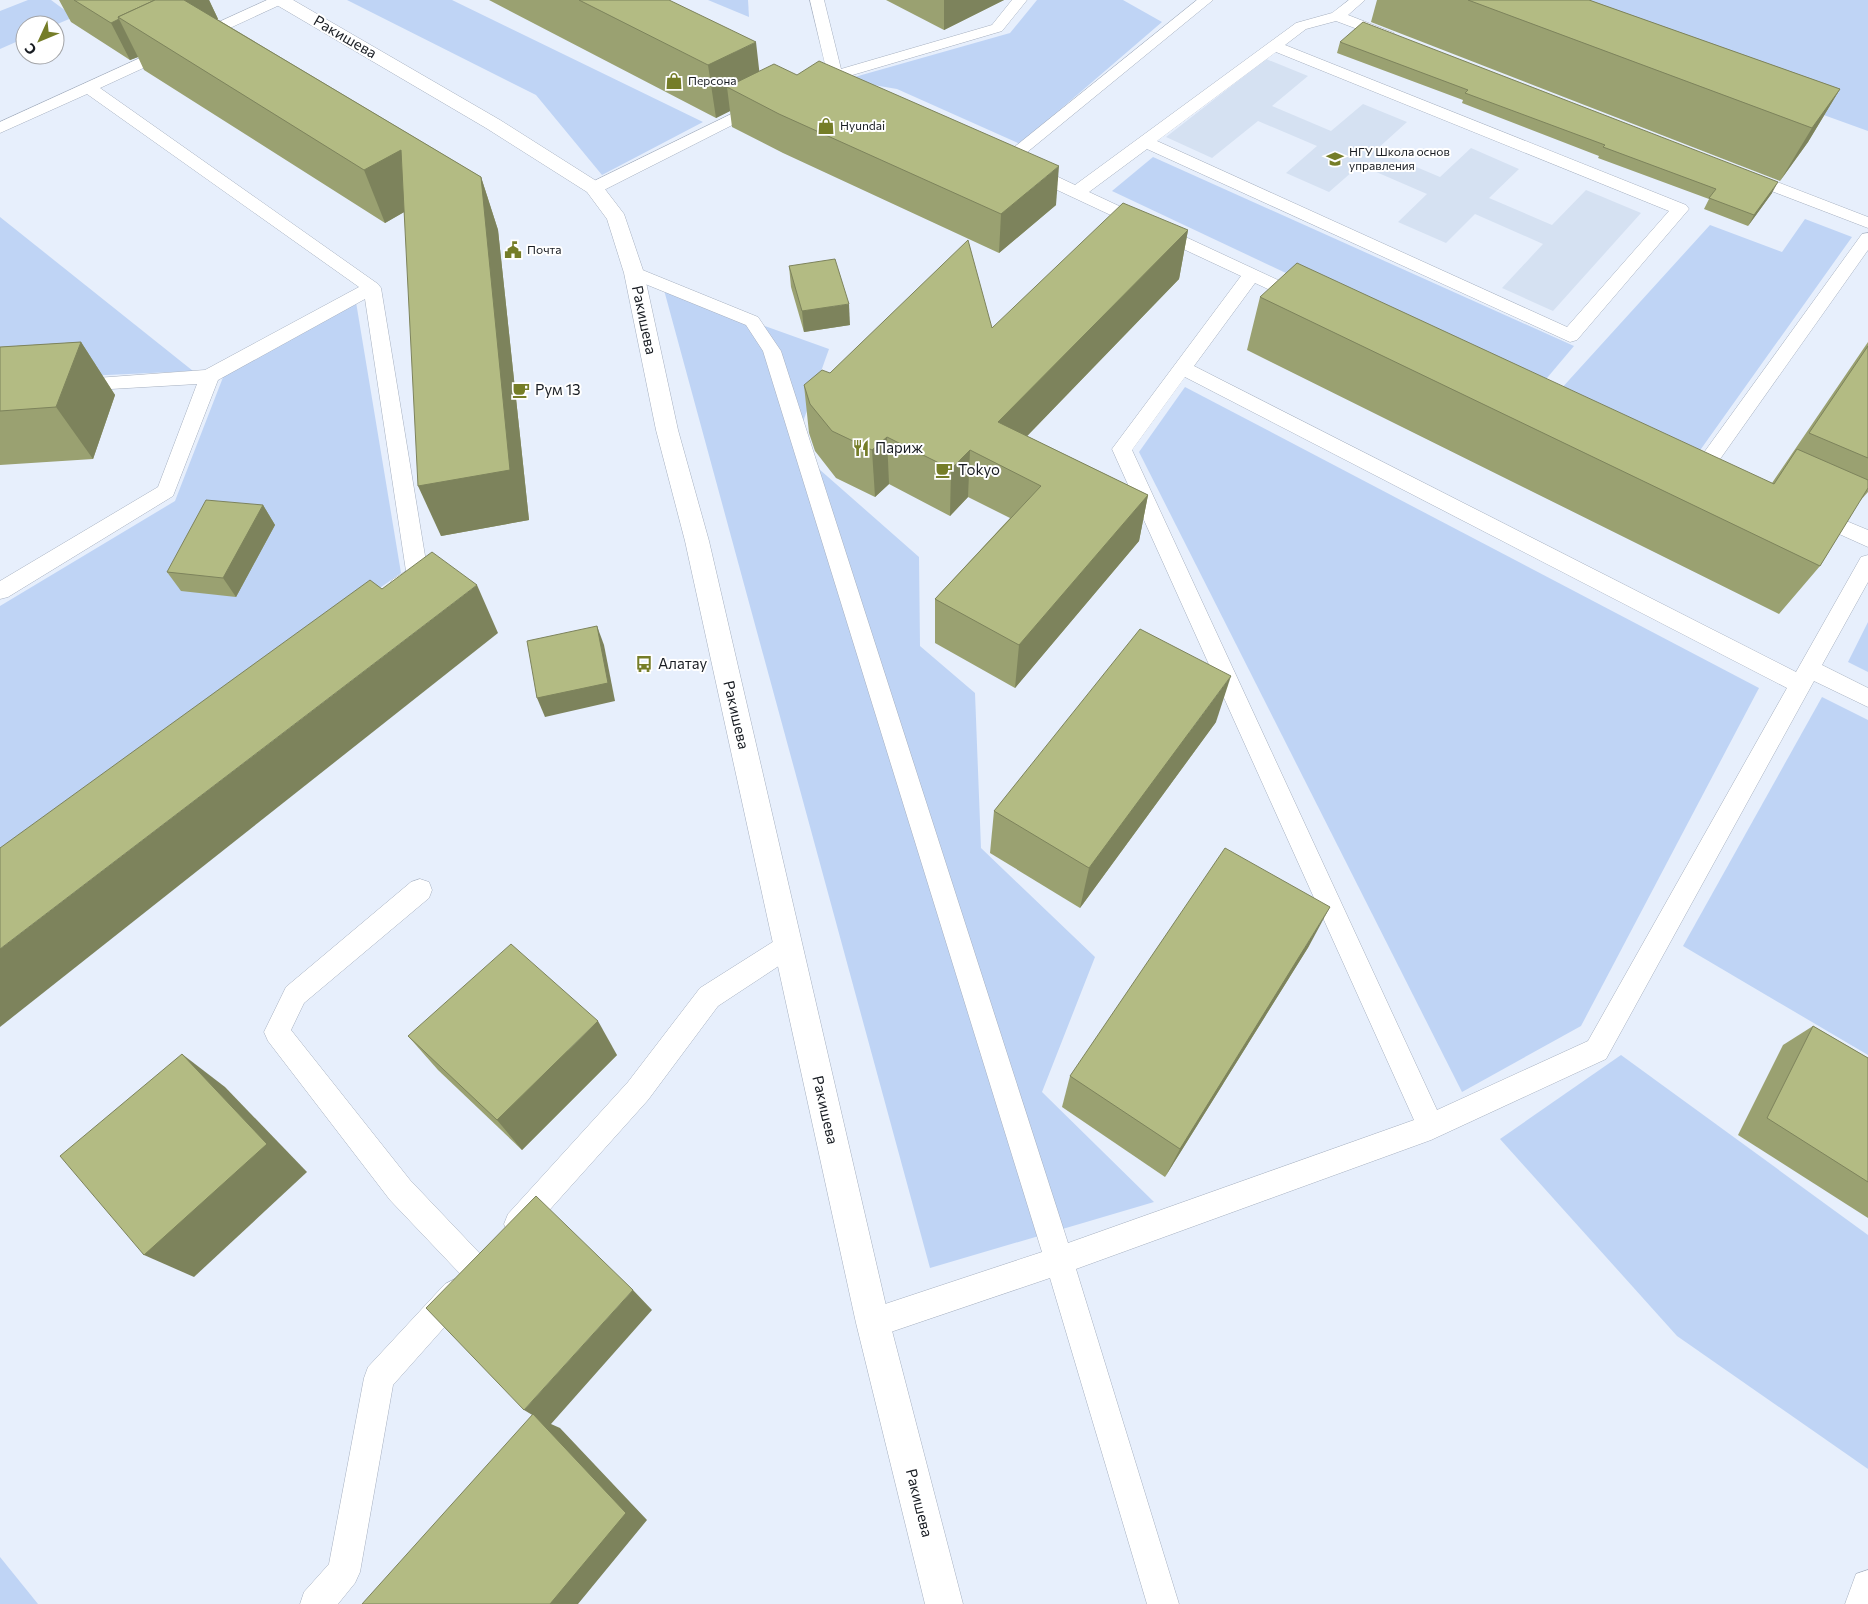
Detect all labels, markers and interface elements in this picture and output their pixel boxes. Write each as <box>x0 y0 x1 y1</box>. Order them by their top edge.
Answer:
street label: Ракишева <box>311 11 380 61</box>
north arrow <box>15 15 65 65</box>
text: С <box>21 40 40 59</box>
shop icon: Персона <box>664 71 684 91</box>
place label: Персона <box>688 73 736 87</box>
shop icon: Hyundai <box>816 116 836 136</box>
place label: Hyundai <box>840 118 885 132</box>
place label: НГУ Школа основ управления <box>1349 144 1450 172</box>
school or university icon: НГУ Школа основ управления <box>1325 149 1345 169</box>
public building icon: Почта <box>503 240 523 260</box>
place label: Почта <box>527 242 561 256</box>
street label: Ракишева <box>629 284 661 356</box>
cafe icon: Рум 13 <box>511 380 531 400</box>
place label: Рум 13 <box>535 380 581 398</box>
restaurant icon: Париж <box>851 438 871 458</box>
place label: Париж <box>875 438 923 456</box>
cafe icon: Tokyo <box>934 460 954 480</box>
place label: Tokyo <box>958 460 1000 478</box>
bus stop icon: Алатау <box>634 654 654 674</box>
place label: Алатау <box>658 654 707 672</box>
street label: Ракишева <box>720 679 754 751</box>
street label: Ракишева <box>809 1074 843 1146</box>
street label: Ракишева <box>903 1467 937 1539</box>

